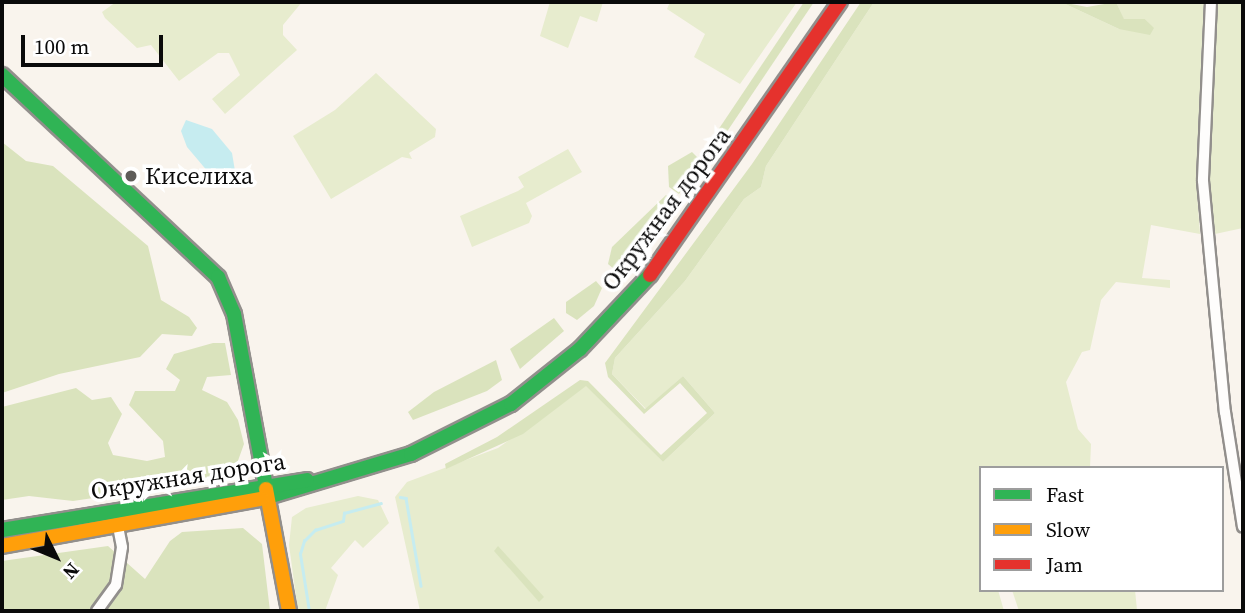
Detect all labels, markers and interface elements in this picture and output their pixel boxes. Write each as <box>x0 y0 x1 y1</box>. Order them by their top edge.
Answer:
scale bar <box>24 21 166 65</box>
text: 100 m <box>34 32 89 61</box>
street label: Окружная дорога <box>595 122 737 296</box>
place label: Киселиха <box>145 162 253 190</box>
marker: Киселиха <box>123 168 139 184</box>
street label: Окружная дорога <box>89 446 287 506</box>
legend <box>979 466 1224 592</box>
text: Fast <box>1046 480 1084 509</box>
text: Slow <box>1046 515 1090 544</box>
north arrow <box>21 522 91 592</box>
text: Jam <box>1046 550 1083 579</box>
text: N <box>57 557 86 585</box>

